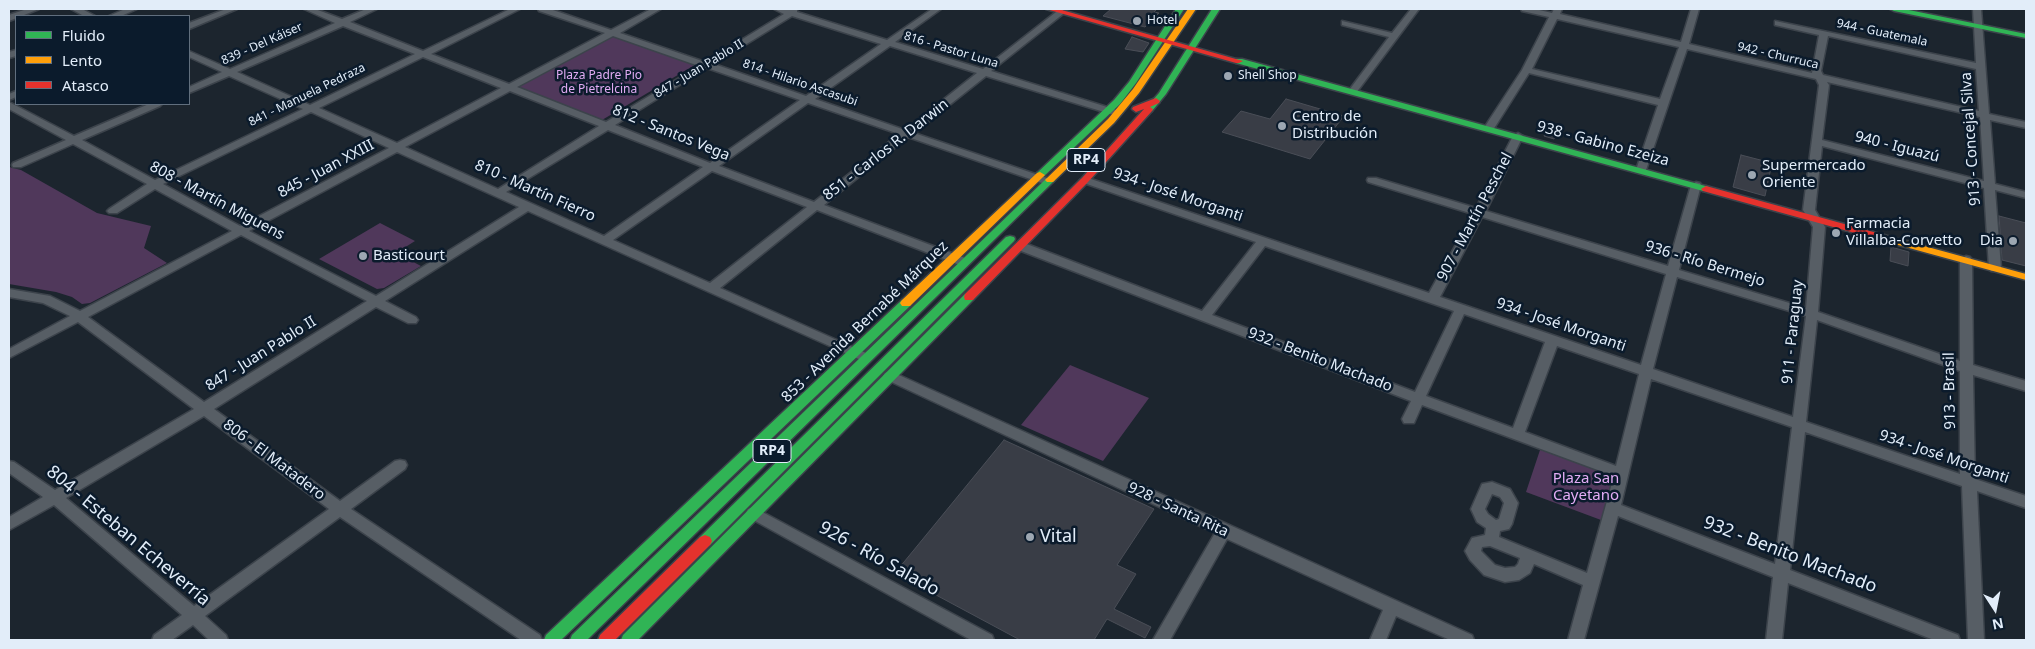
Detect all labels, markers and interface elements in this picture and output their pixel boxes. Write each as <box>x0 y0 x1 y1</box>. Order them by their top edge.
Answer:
place label: Hotel <box>1147 14 1177 28</box>
legend <box>15 15 190 105</box>
marker: Hotel <box>1131 15 1143 27</box>
street label: 944 - Guatemala <box>1835 16 1929 50</box>
street label: 839 - Del Káiser <box>219 20 305 68</box>
text: Fluido <box>62 25 105 45</box>
street label: 816 - Pastor Luna <box>902 29 1000 71</box>
street label: 847 - Juan Pablo II <box>652 37 746 101</box>
street label: 942 - Churruca <box>1736 40 1820 72</box>
text: Lento <box>62 50 102 70</box>
street label: 814 - Hilario Ascasubi <box>741 57 859 109</box>
street label: 841 - Manuela Pedraza <box>246 60 368 130</box>
park label: Plaza Padre Pio de Pietrelcina <box>556 69 642 97</box>
place label: Shell Shop <box>1238 69 1297 83</box>
marker: Shell Shop <box>1222 70 1234 82</box>
street label: 913 - Concejal Silva <box>1957 72 1985 206</box>
text: Atasco <box>62 75 109 95</box>
street label: 851 - Carlos R. Darwin <box>820 95 952 205</box>
street label: 812 - Santos Vega <box>610 101 732 165</box>
place label: Centro de Distribución <box>1292 108 1377 143</box>
street label: 938 - Gabino Ezeiza <box>1535 118 1671 170</box>
marker: Centro de Distribución <box>1276 120 1288 132</box>
street label: 940 - Iguazú <box>1853 128 1941 166</box>
street label: 845 - Juan XXIII <box>275 136 377 202</box>
road number: RP4 <box>1067 148 1105 172</box>
street label: 907 - Martín Peschel <box>1434 150 1516 284</box>
street label: 810 - Martín Fierro <box>472 156 598 226</box>
place label: Supermercado Oriente <box>1762 157 1866 192</box>
street label: 808 - Martín Miguens <box>147 158 287 244</box>
street label: 934 - José Morganti <box>1111 164 1245 226</box>
marker: Supermercado Oriente <box>1746 169 1758 181</box>
place label: Farmacia Villalba-Corvetto <box>1846 215 1962 250</box>
marker: Farmacia Villalba-Corvetto <box>1830 227 1842 239</box>
place label: Dia <box>1980 232 2003 250</box>
marker: Dia <box>2007 235 2019 247</box>
street label: 936 - Río Bermejo <box>1643 237 1767 291</box>
street label: 853 - Avenida Bernabé Márquez <box>778 238 952 406</box>
place label: Basticourt <box>373 247 445 265</box>
marker: Basticourt <box>357 250 369 262</box>
street label: 911 - Paraguay <box>1779 279 1807 385</box>
street label: 934 - José Morganti <box>1494 294 1628 356</box>
street label: 847 - Juan Pablo II <box>202 313 320 395</box>
street label: 932 - Benito Machado <box>1245 324 1395 396</box>
street label: 913 - Brasil <box>1940 352 1960 430</box>
street label: 806 - El Matadero <box>219 416 329 504</box>
street label: 934 - José Morganti <box>1877 426 2011 488</box>
road number: RP4 <box>753 440 791 462</box>
street label: 804 - Esteban Echeverría <box>42 461 214 611</box>
park label: Plaza San Cayetano <box>1553 470 1619 505</box>
street label: 928 - Santa Rita <box>1125 479 1231 541</box>
street label: 932 - Benito Machado <box>1700 512 1880 598</box>
street label: 926 - Río Salado <box>815 517 943 601</box>
place label: Vital <box>1040 526 1077 548</box>
marker: Vital <box>1024 531 1036 543</box>
north arrow <box>1970 584 2020 634</box>
text: N <box>1991 614 2005 635</box>

